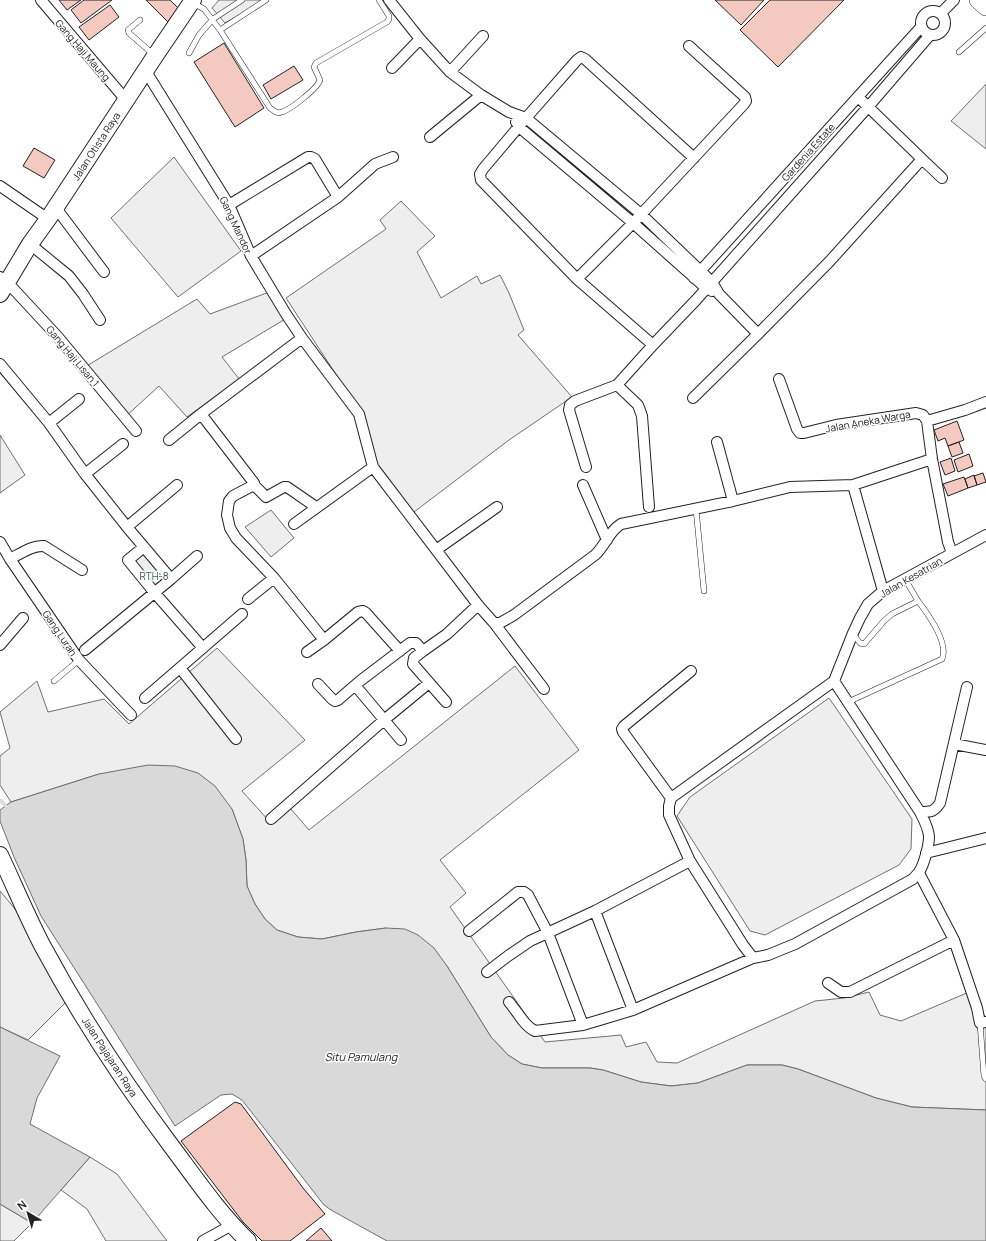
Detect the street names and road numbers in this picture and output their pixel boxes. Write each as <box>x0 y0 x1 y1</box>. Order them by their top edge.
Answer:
street label: Gang Haji Maung <box>52 16 114 84</box>
street label: Jalan Otista Raya <box>69 109 123 183</box>
street label: Gardenia Estate <box>778 120 838 184</box>
street label: Gang Mandor <box>217 194 256 256</box>
street label: Gang Haji Lisan 1 <box>43 322 103 390</box>
street label: Jalan Aneka Warga <box>824 407 912 435</box>
street label: Jalan Kesatrian <box>877 553 945 600</box>
street label: Gang Lurah <box>40 607 80 659</box>
street label: Jalan Pajajaran Raya <box>79 1014 141 1100</box>

